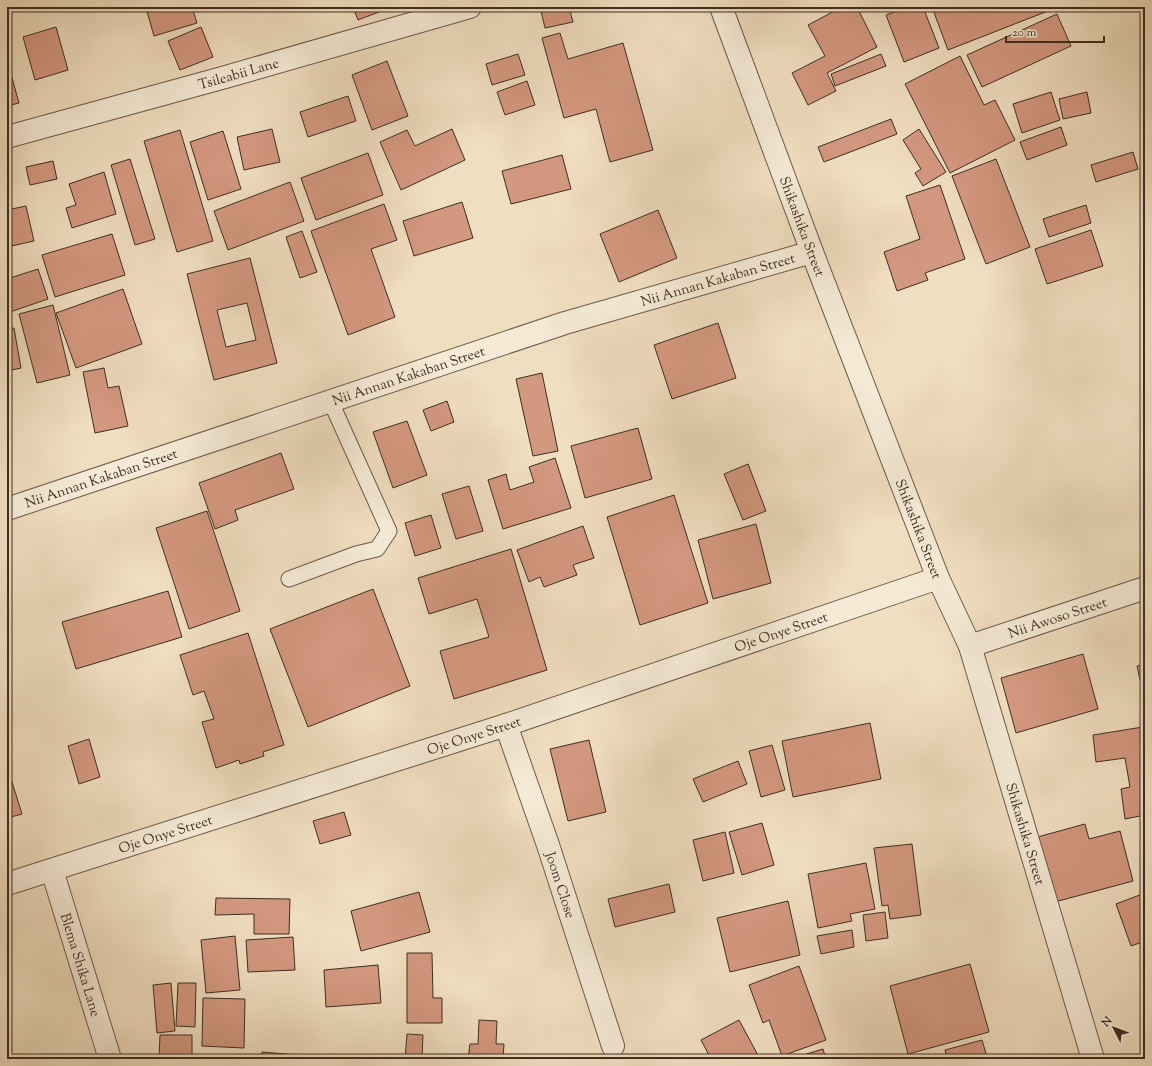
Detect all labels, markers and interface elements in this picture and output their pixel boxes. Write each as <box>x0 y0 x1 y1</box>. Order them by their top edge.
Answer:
scale bar <box>1006 18 1104 44</box>
text: 20 m <box>1012 24 1037 42</box>
street label: Tsileabii Lane <box>196 54 282 96</box>
street label: Shikashika Street <box>773 174 829 280</box>
street label: Nii Annan Kakaban Street <box>639 249 798 313</box>
street label: Nii Annan Kakaban Street <box>330 342 488 412</box>
street label: Nii Annan Kakaban Street <box>23 445 181 514</box>
street label: Shikashika Street <box>889 477 946 583</box>
street label: Nii Awoso Street <box>1006 593 1110 645</box>
street label: Oje Onye Street <box>732 608 831 659</box>
street label: Oje Onye Street <box>425 712 524 761</box>
street label: Shikashika Street <box>999 781 1049 888</box>
street label: Oje Onye Street <box>116 811 216 860</box>
street label: Joom Close <box>539 849 579 921</box>
street label: Blema Shika Lane <box>54 911 104 1019</box>
north arrow <box>1094 1008 1134 1048</box>
text: N <box>1098 1013 1116 1031</box>

